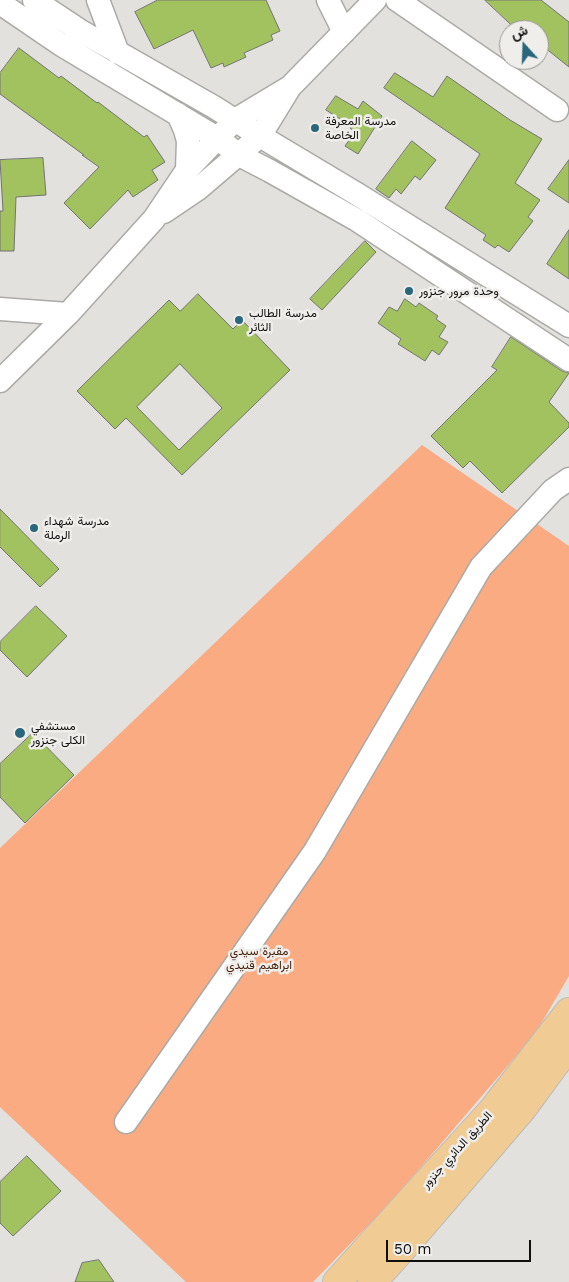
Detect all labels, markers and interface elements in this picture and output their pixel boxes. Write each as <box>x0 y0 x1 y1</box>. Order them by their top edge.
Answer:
north arrow <box>499 20 549 70</box>
text: ش <box>509 21 530 42</box>
place label: مدرسة المعرفة الخاصة <box>325 114 396 142</box>
marker: مدرسة المعرفة الخاصة <box>309 122 321 134</box>
place label: وحدة مرور جنزور <box>419 284 499 298</box>
marker: وحدة مرور جنزور <box>403 285 415 297</box>
place label: مدرسة الطالب الثائر <box>249 306 317 334</box>
marker: مدرسة الطالب الثائر <box>233 314 245 326</box>
place label: مدرسة شهداء الرملة <box>44 514 109 542</box>
marker: مدرسة شهداء الرملة <box>28 522 40 534</box>
place label: مستشفي الكلى جنزور <box>31 719 85 747</box>
marker: مستشفي الكلى جنزور <box>13 726 27 740</box>
park label: مقبرة سيدي ابراهيم قنيدي <box>226 944 292 972</box>
street label: الطريق الدائري جنزور <box>419 1109 495 1191</box>
scale bar <box>389 1230 534 1262</box>
text: 50 m <box>394 1240 431 1258</box>

